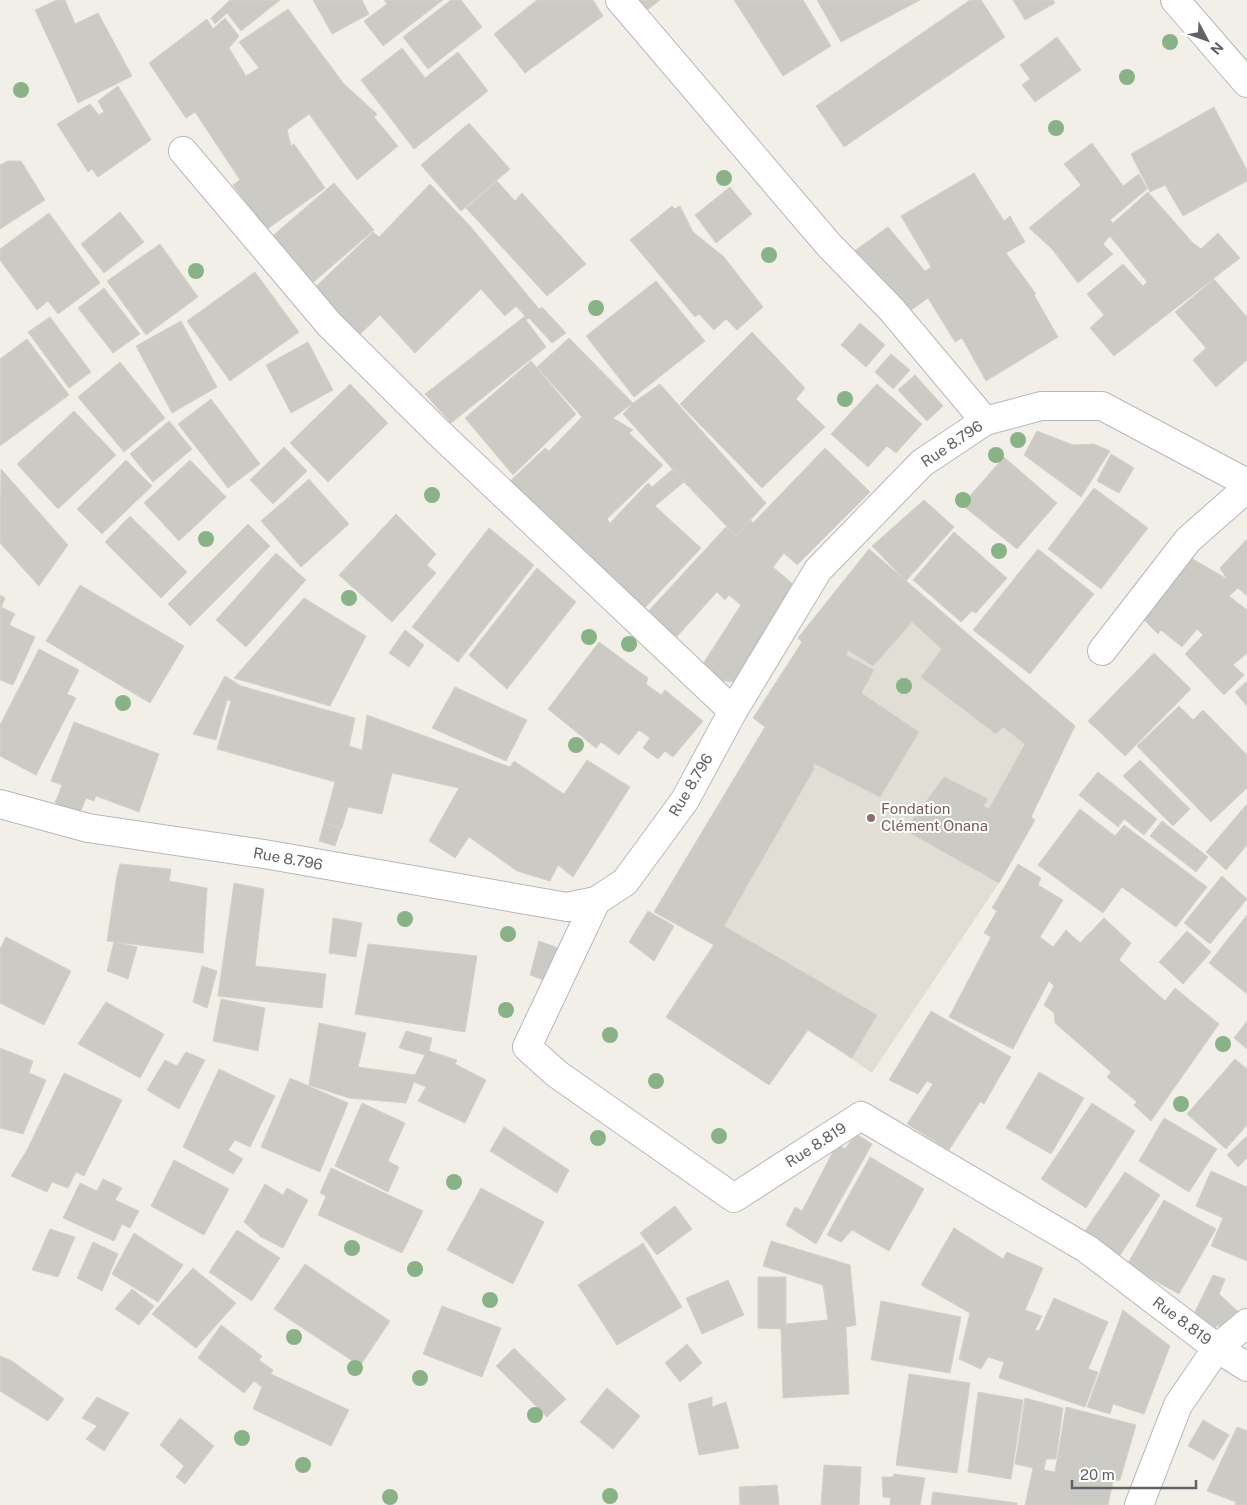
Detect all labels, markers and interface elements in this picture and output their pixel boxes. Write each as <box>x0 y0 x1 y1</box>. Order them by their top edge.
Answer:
north arrow <box>1182 15 1232 65</box>
text: N <box>1207 39 1226 58</box>
street label: Rue 8.796 <box>918 417 986 470</box>
street label: Rue 8.796 <box>665 750 716 819</box>
place label: Fondation Clément Onana <box>881 800 988 834</box>
marker: Fondation Clément Onana <box>865 812 877 824</box>
street label: Rue 8.796 <box>252 844 324 873</box>
street label: Rue 8.819 <box>782 1119 849 1171</box>
street label: Rue 8.819 <box>1150 1293 1215 1348</box>
scale bar <box>1072 1458 1196 1490</box>
text: 20 m <box>1080 1466 1115 1483</box>

